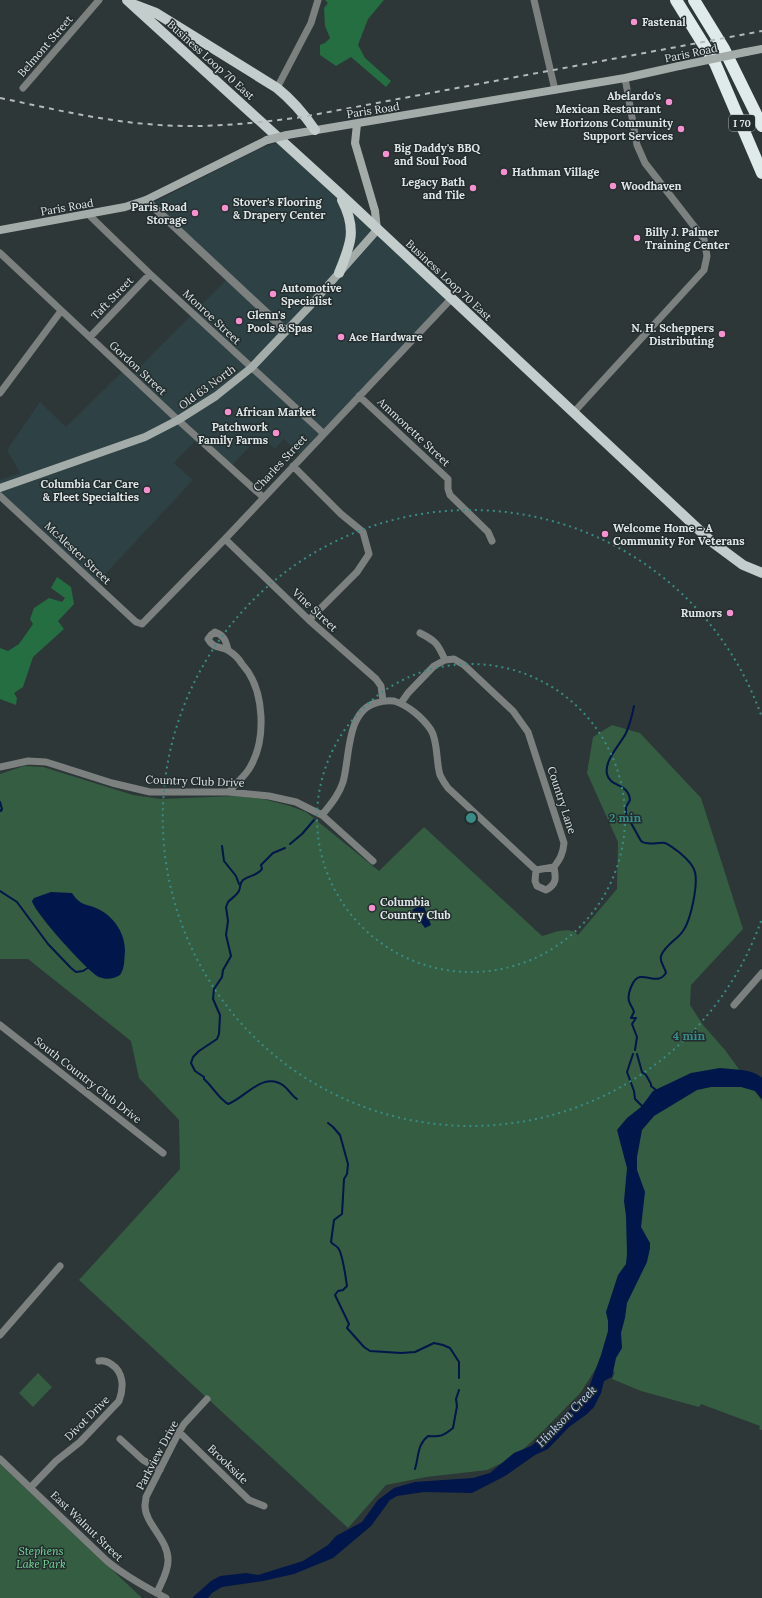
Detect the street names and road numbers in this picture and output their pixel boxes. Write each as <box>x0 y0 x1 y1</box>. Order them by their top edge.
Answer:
street label: Belmont Street <box>14 12 76 80</box>
street label: Business Loop 70 East <box>164 17 258 103</box>
street label: Paris Road <box>663 40 719 65</box>
street label: Paris Road <box>345 99 401 121</box>
road number: I 70 <box>729 115 755 131</box>
street label: Paris Road <box>39 195 95 219</box>
street label: Business Loop 70 East <box>403 236 495 324</box>
street label: Taft Street <box>88 273 137 323</box>
street label: Monroe Street <box>180 287 244 348</box>
street label: Gordon Street <box>106 338 170 399</box>
street label: Old 63 North <box>176 361 239 412</box>
street label: Ammonette Street <box>374 394 454 470</box>
street label: Charles Street <box>250 431 310 494</box>
street label: McAlester Street <box>42 519 115 588</box>
street label: Vine Street <box>289 585 341 635</box>
street label: Country Lane <box>545 765 579 836</box>
street label: Country Club Drive <box>145 772 245 790</box>
street label: South Country Club Drive <box>32 1034 144 1126</box>
street label: Divot Drive <box>62 1393 112 1443</box>
street label: Parkview Drive <box>133 1418 181 1492</box>
street label: Brookside <box>205 1441 251 1487</box>
street label: East Walnut Street <box>48 1488 127 1565</box>

